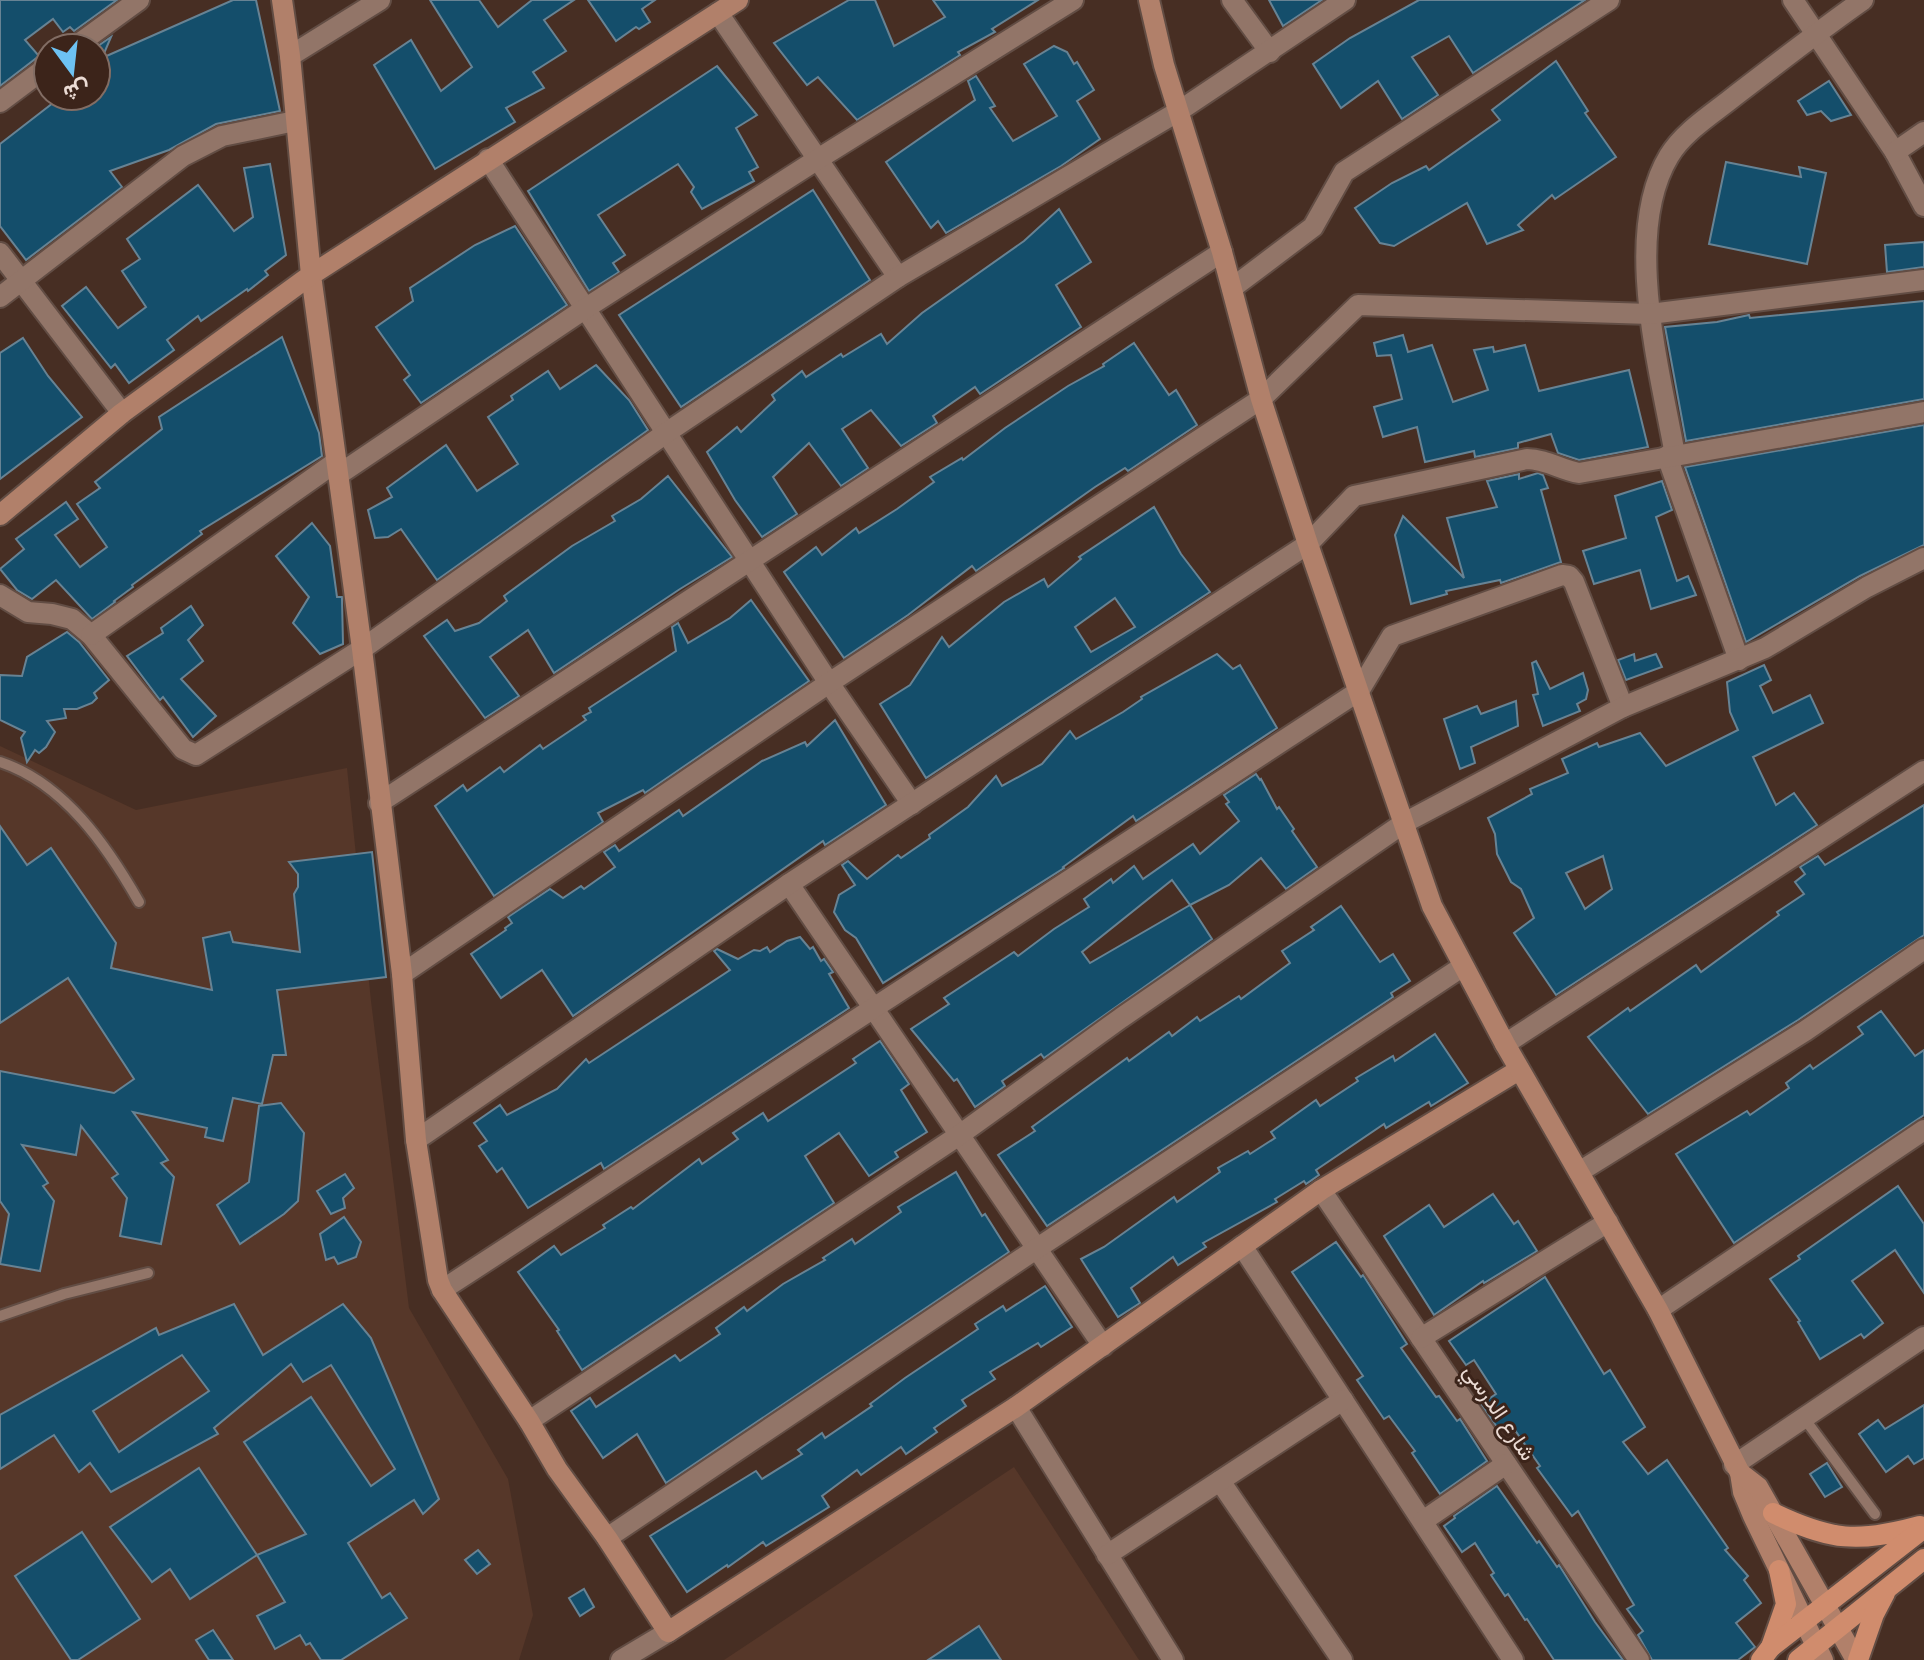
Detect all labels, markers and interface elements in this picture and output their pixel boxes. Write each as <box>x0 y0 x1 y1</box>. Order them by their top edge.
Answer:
north arrow <box>32 32 112 112</box>
text: ش <box>61 74 94 110</box>
street label: شارع الدرسي <box>1453 1357 1544 1468</box>

